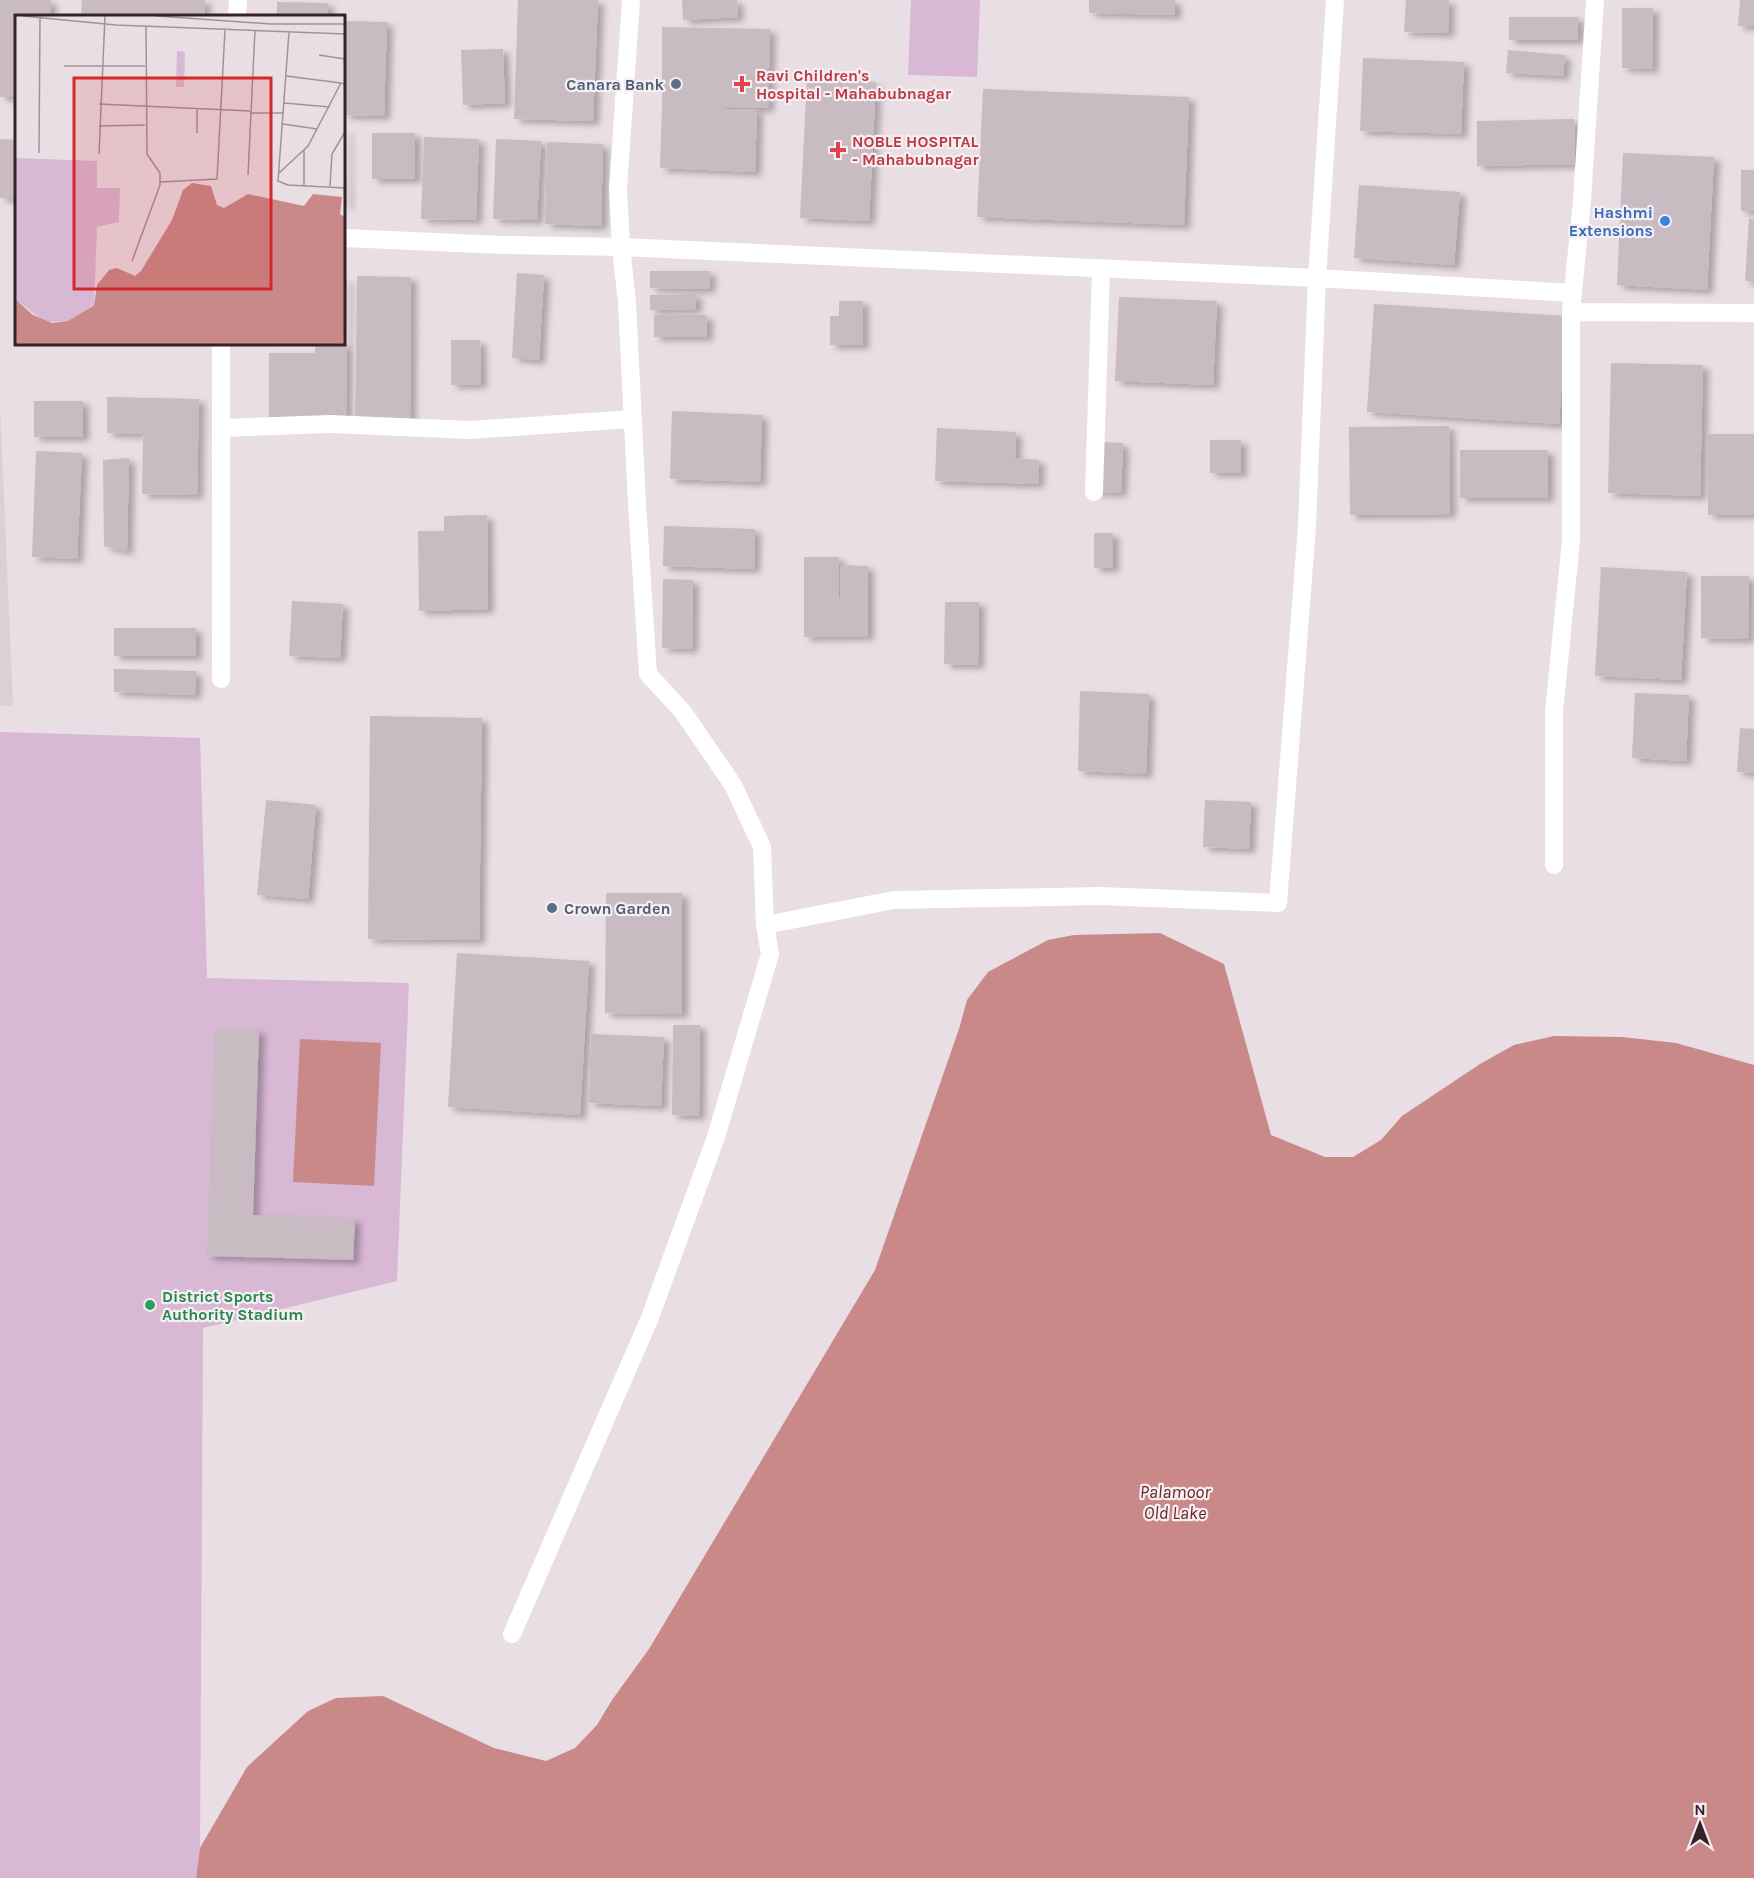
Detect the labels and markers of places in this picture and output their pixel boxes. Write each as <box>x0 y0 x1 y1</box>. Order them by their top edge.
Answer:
place label: Ravi Children's Hospital - Mahabubnagar <box>756 66 952 103</box>
place label: Canara Bank <box>566 75 665 94</box>
marker: Ravi Children's Hospital - Mahabubnagar <box>733 75 751 93</box>
marker: Canara Bank <box>669 77 683 91</box>
place label: NOBLE HOSPITAL - Mahabubnagar <box>852 132 979 169</box>
marker: NOBLE HOSPITAL - Mahabubnagar <box>829 141 847 159</box>
place label: Hashmi Extensions <box>1569 203 1653 240</box>
marker: Hashmi Extensions <box>1658 214 1672 228</box>
place label: Crown Garden <box>564 899 670 918</box>
marker: Crown Garden <box>545 901 559 915</box>
place label: District Sports Authority Stadium <box>162 1287 303 1324</box>
marker: District Sports Authority Stadium <box>143 1298 157 1312</box>

